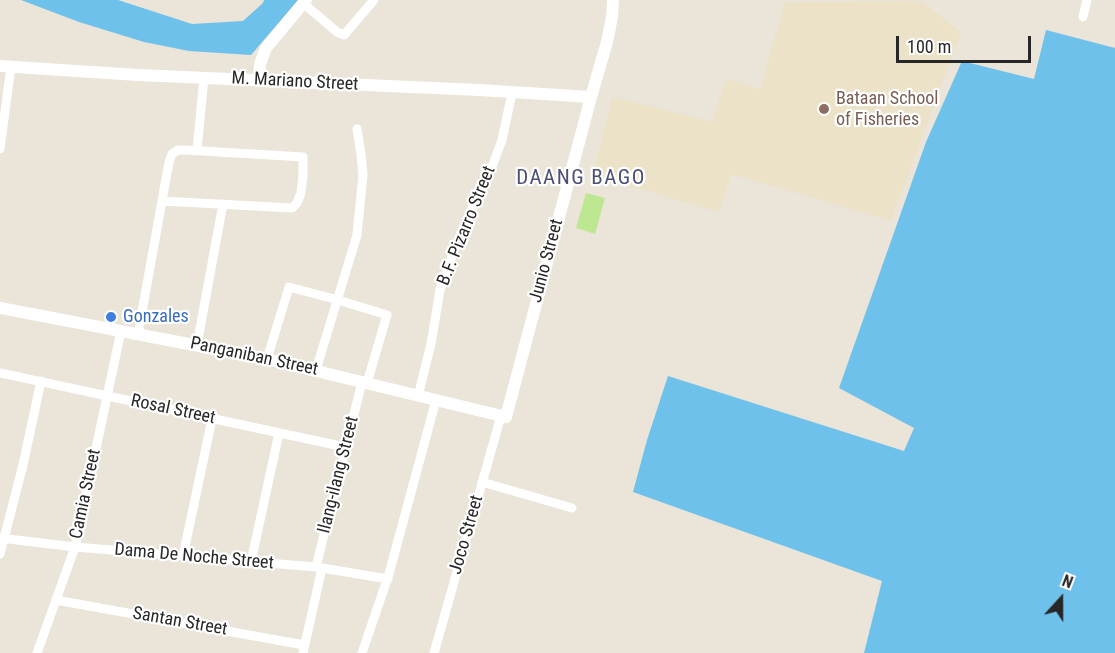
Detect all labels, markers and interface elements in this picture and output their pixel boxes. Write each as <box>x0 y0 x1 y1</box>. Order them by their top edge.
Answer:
scale bar <box>899 24 1034 62</box>
text: 100 m <box>907 36 951 57</box>
street label: M. Mariano Street <box>231 68 359 96</box>
place label: Bataan School of Fisheries <box>836 88 938 130</box>
marker: Bataan School of Fisheries <box>817 102 831 116</box>
street label: B.F. Pizarro Street <box>433 163 501 289</box>
district label: DAANG BAGO <box>516 166 646 192</box>
street label: Junio Street <box>525 217 569 305</box>
place label: Gonzales <box>123 306 189 328</box>
marker: Gonzales <box>104 310 118 324</box>
street label: Panganiban Street <box>188 333 320 381</box>
street label: Rosal Street <box>129 391 217 429</box>
street label: Ilang-ilang Street <box>314 414 364 536</box>
street label: Camia Street <box>66 447 106 541</box>
street label: Joco Street <box>445 493 489 577</box>
street label: Dama De Noche Street <box>113 539 275 575</box>
north arrow <box>1031 569 1091 629</box>
text: N <box>1060 571 1076 592</box>
street label: Santan Street <box>131 603 229 641</box>

